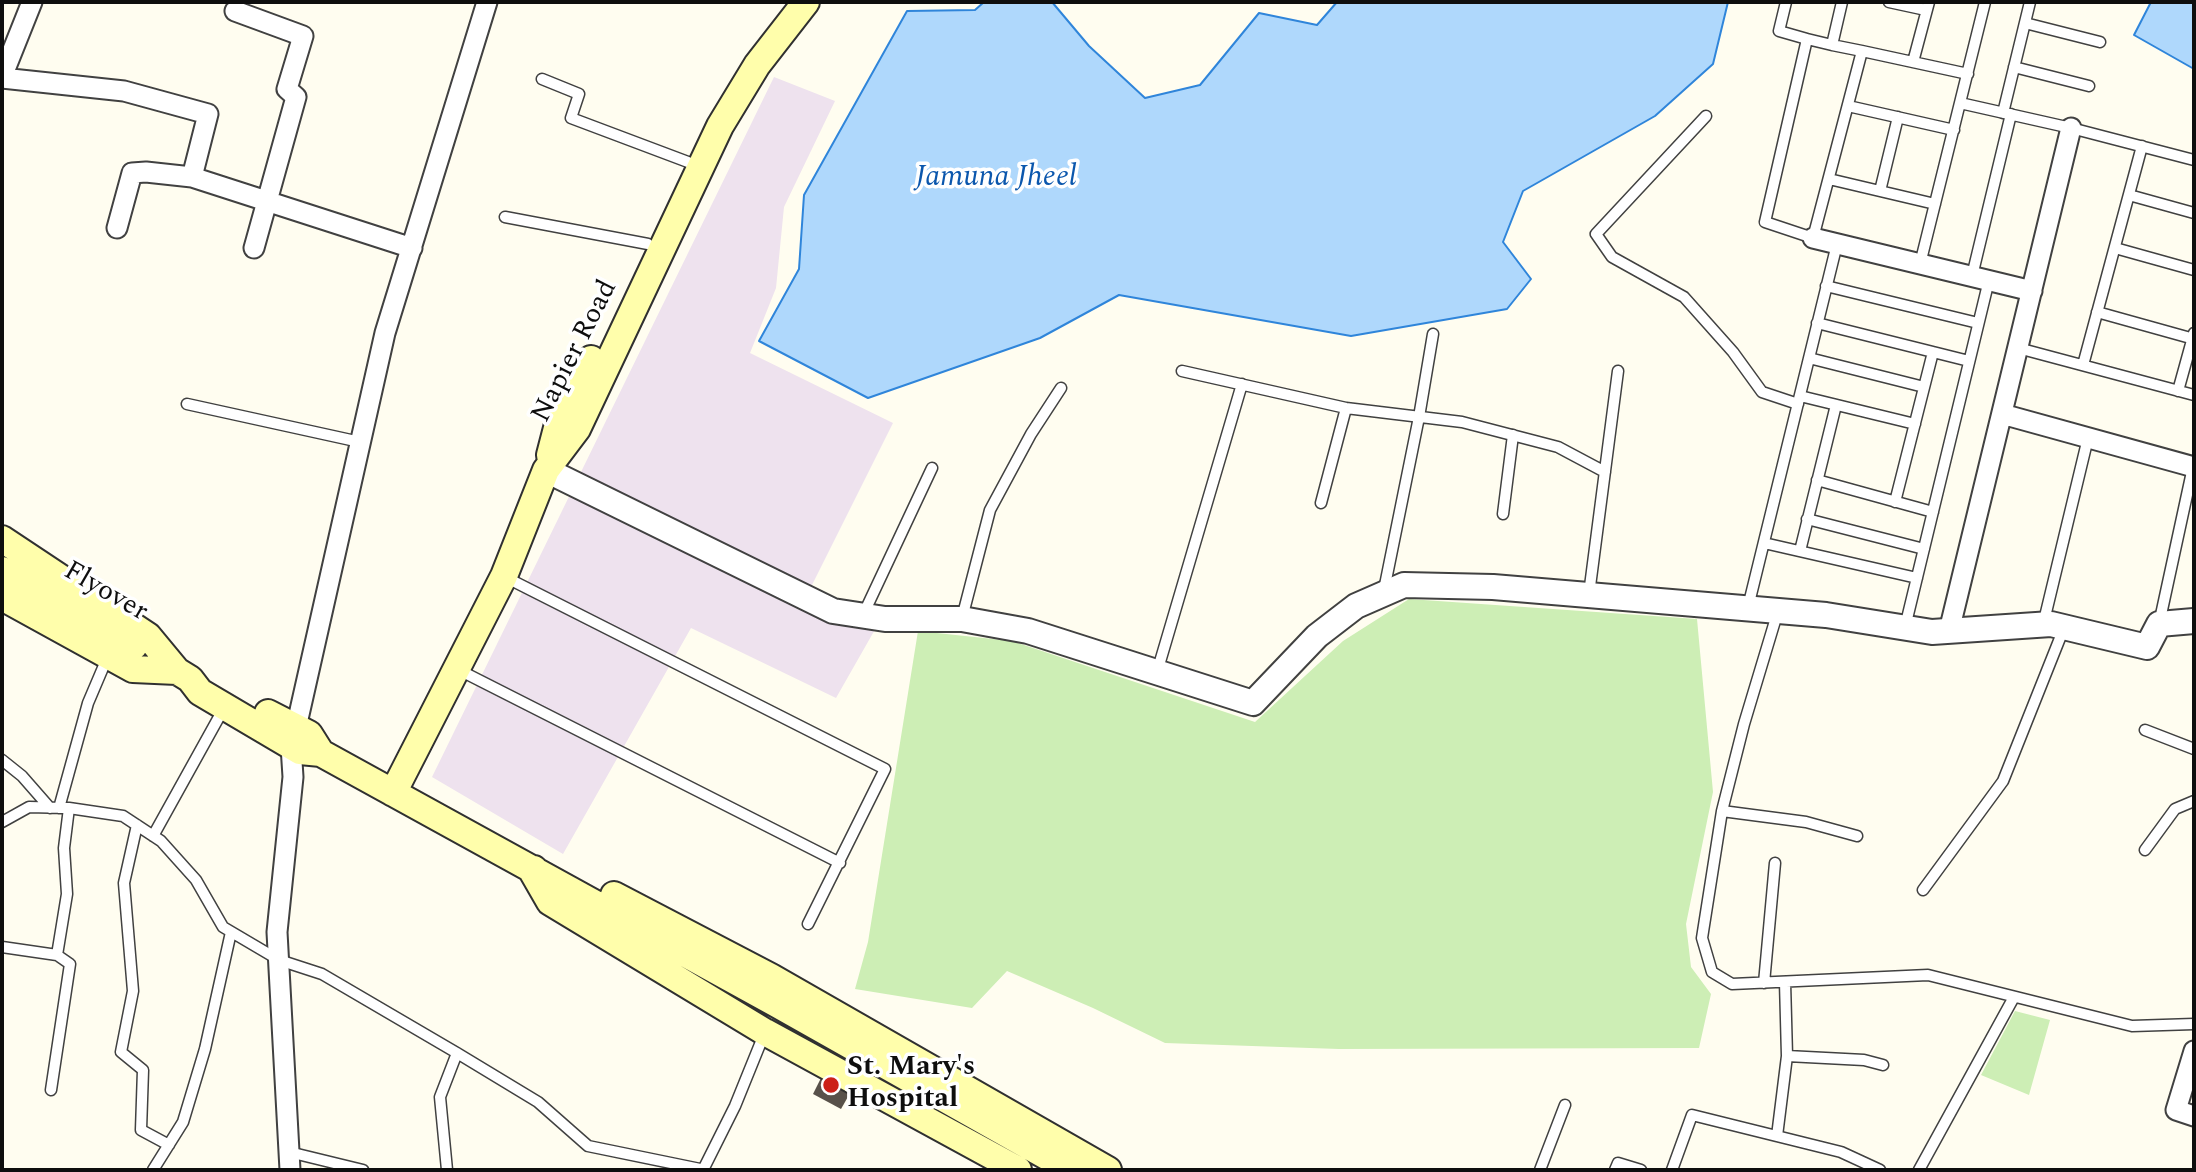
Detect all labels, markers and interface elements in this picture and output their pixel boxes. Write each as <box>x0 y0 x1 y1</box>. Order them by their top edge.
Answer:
water label: Jamuna Jheel <box>915 161 1077 197</box>
street label: Napier Road <box>526 275 626 429</box>
street label: Flyover <box>57 556 153 630</box>
place label: St. Mary's Hospital <box>847 1052 975 1118</box>
marker: St. Mary's Hospital <box>821 1075 841 1095</box>

